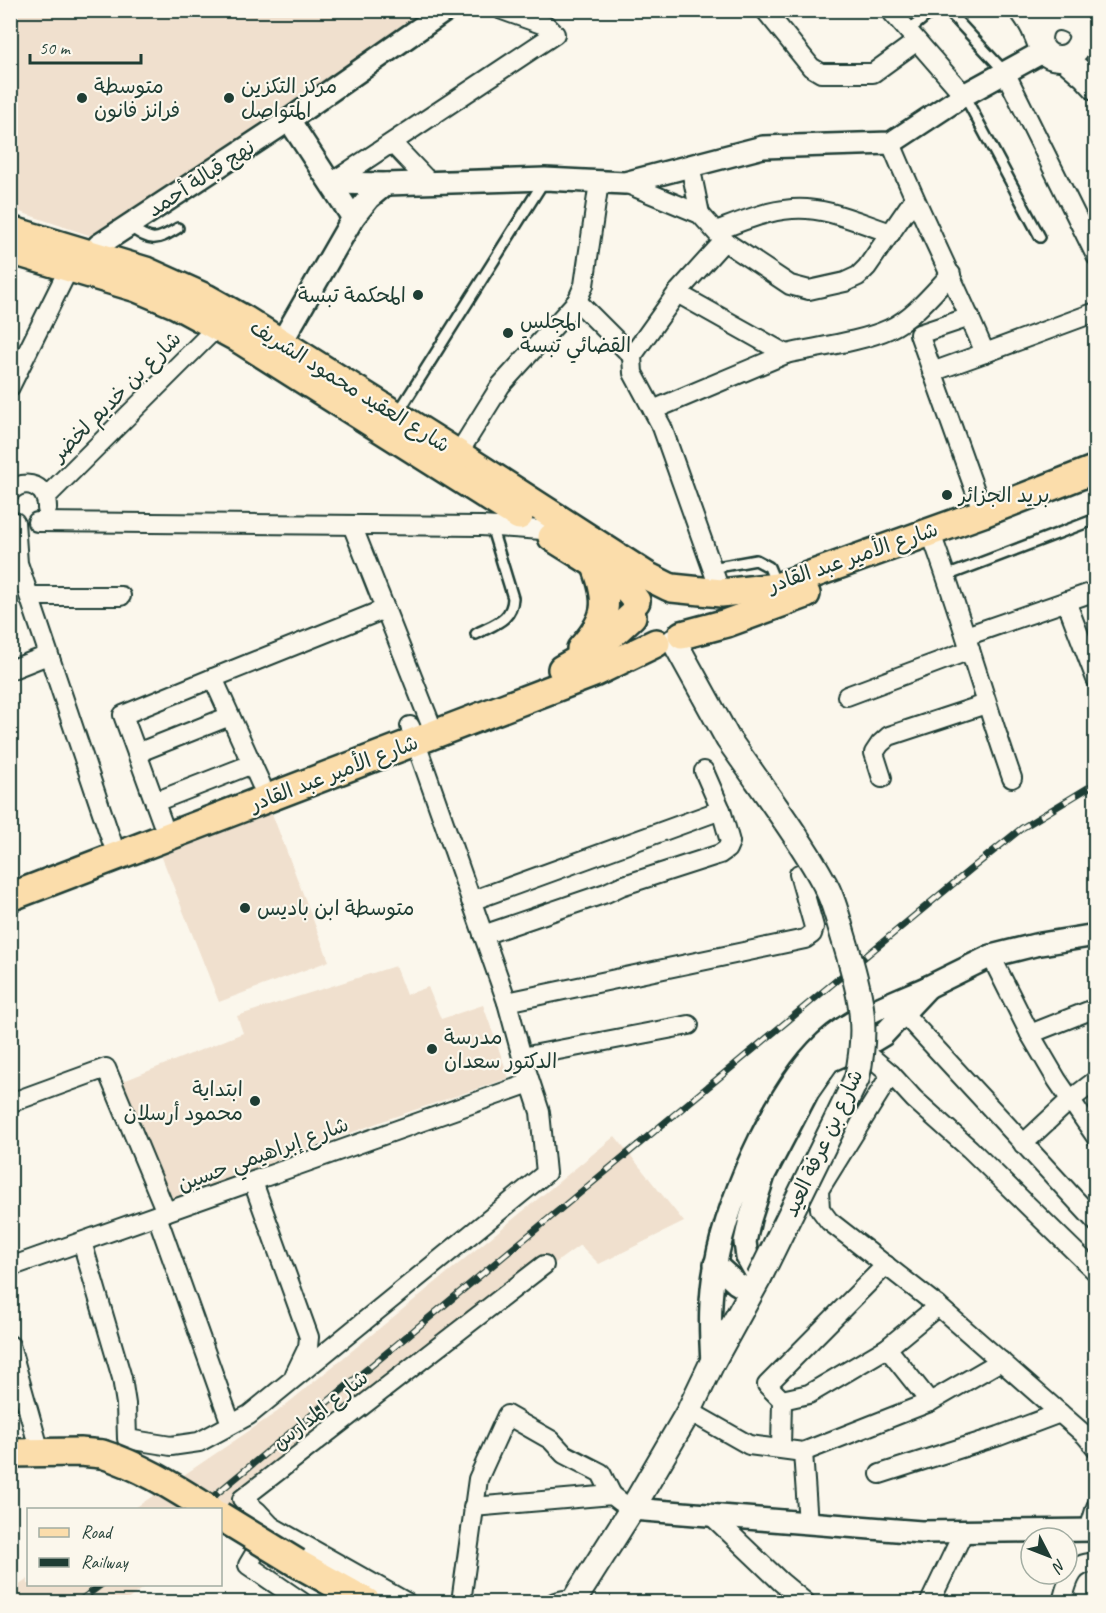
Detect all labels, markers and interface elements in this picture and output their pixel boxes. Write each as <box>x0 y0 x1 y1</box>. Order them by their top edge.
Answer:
scale bar <box>30 27 141 65</box>
text: 50 m <box>39 37 72 59</box>
place label: متوسطة فرانز فانون <box>94 73 180 123</box>
place label: مركز التكزين المتواصل <box>241 73 337 124</box>
marker: متوسطة فرانز فانون <box>75 91 89 105</box>
marker: مركز التكزين المتواصل <box>222 91 236 105</box>
street label: نهج قبالة أحمد <box>142 134 260 223</box>
place label: المحكمة تبسة <box>298 282 406 308</box>
marker: المحكمة تبسة <box>411 288 425 302</box>
place label: المجلس القضائي تبسة <box>520 308 631 364</box>
street label: شارع العقيد محمود الشريف <box>244 314 455 460</box>
street label: شارع بن خديم لخضر <box>44 326 189 470</box>
marker: المجلس القضائي تبسة <box>501 326 515 340</box>
place label: بريد الجزائر <box>957 482 1050 508</box>
marker: بريد الجزائر <box>940 488 954 502</box>
street label: شارع الأمير عبد القادر <box>762 515 942 601</box>
street label: شارع الأمير عبد القادر <box>244 728 422 820</box>
place label: متوسطة ابن باديس <box>257 895 414 921</box>
marker: متوسطة ابن باديس <box>238 901 252 915</box>
place label: مدرسة الدكتور سعدان <box>444 1024 557 1075</box>
marker: مدرسة الدكتور سعدان <box>425 1042 439 1056</box>
street label: شارع بن عرفة العيد <box>777 1065 870 1222</box>
place label: ابتداية محمود أرسلان <box>124 1076 243 1126</box>
marker: ابتداية محمود أرسلان <box>248 1094 262 1108</box>
street label: شارع إبراهيمي حسين <box>174 1111 354 1203</box>
street label: شارع المدارس <box>267 1364 374 1457</box>
legend <box>27 1508 222 1586</box>
text: Road <box>81 1521 114 1543</box>
north arrow <box>1019 1526 1079 1586</box>
text: Railway <box>81 1551 129 1573</box>
text: N <box>1047 1555 1070 1578</box>

